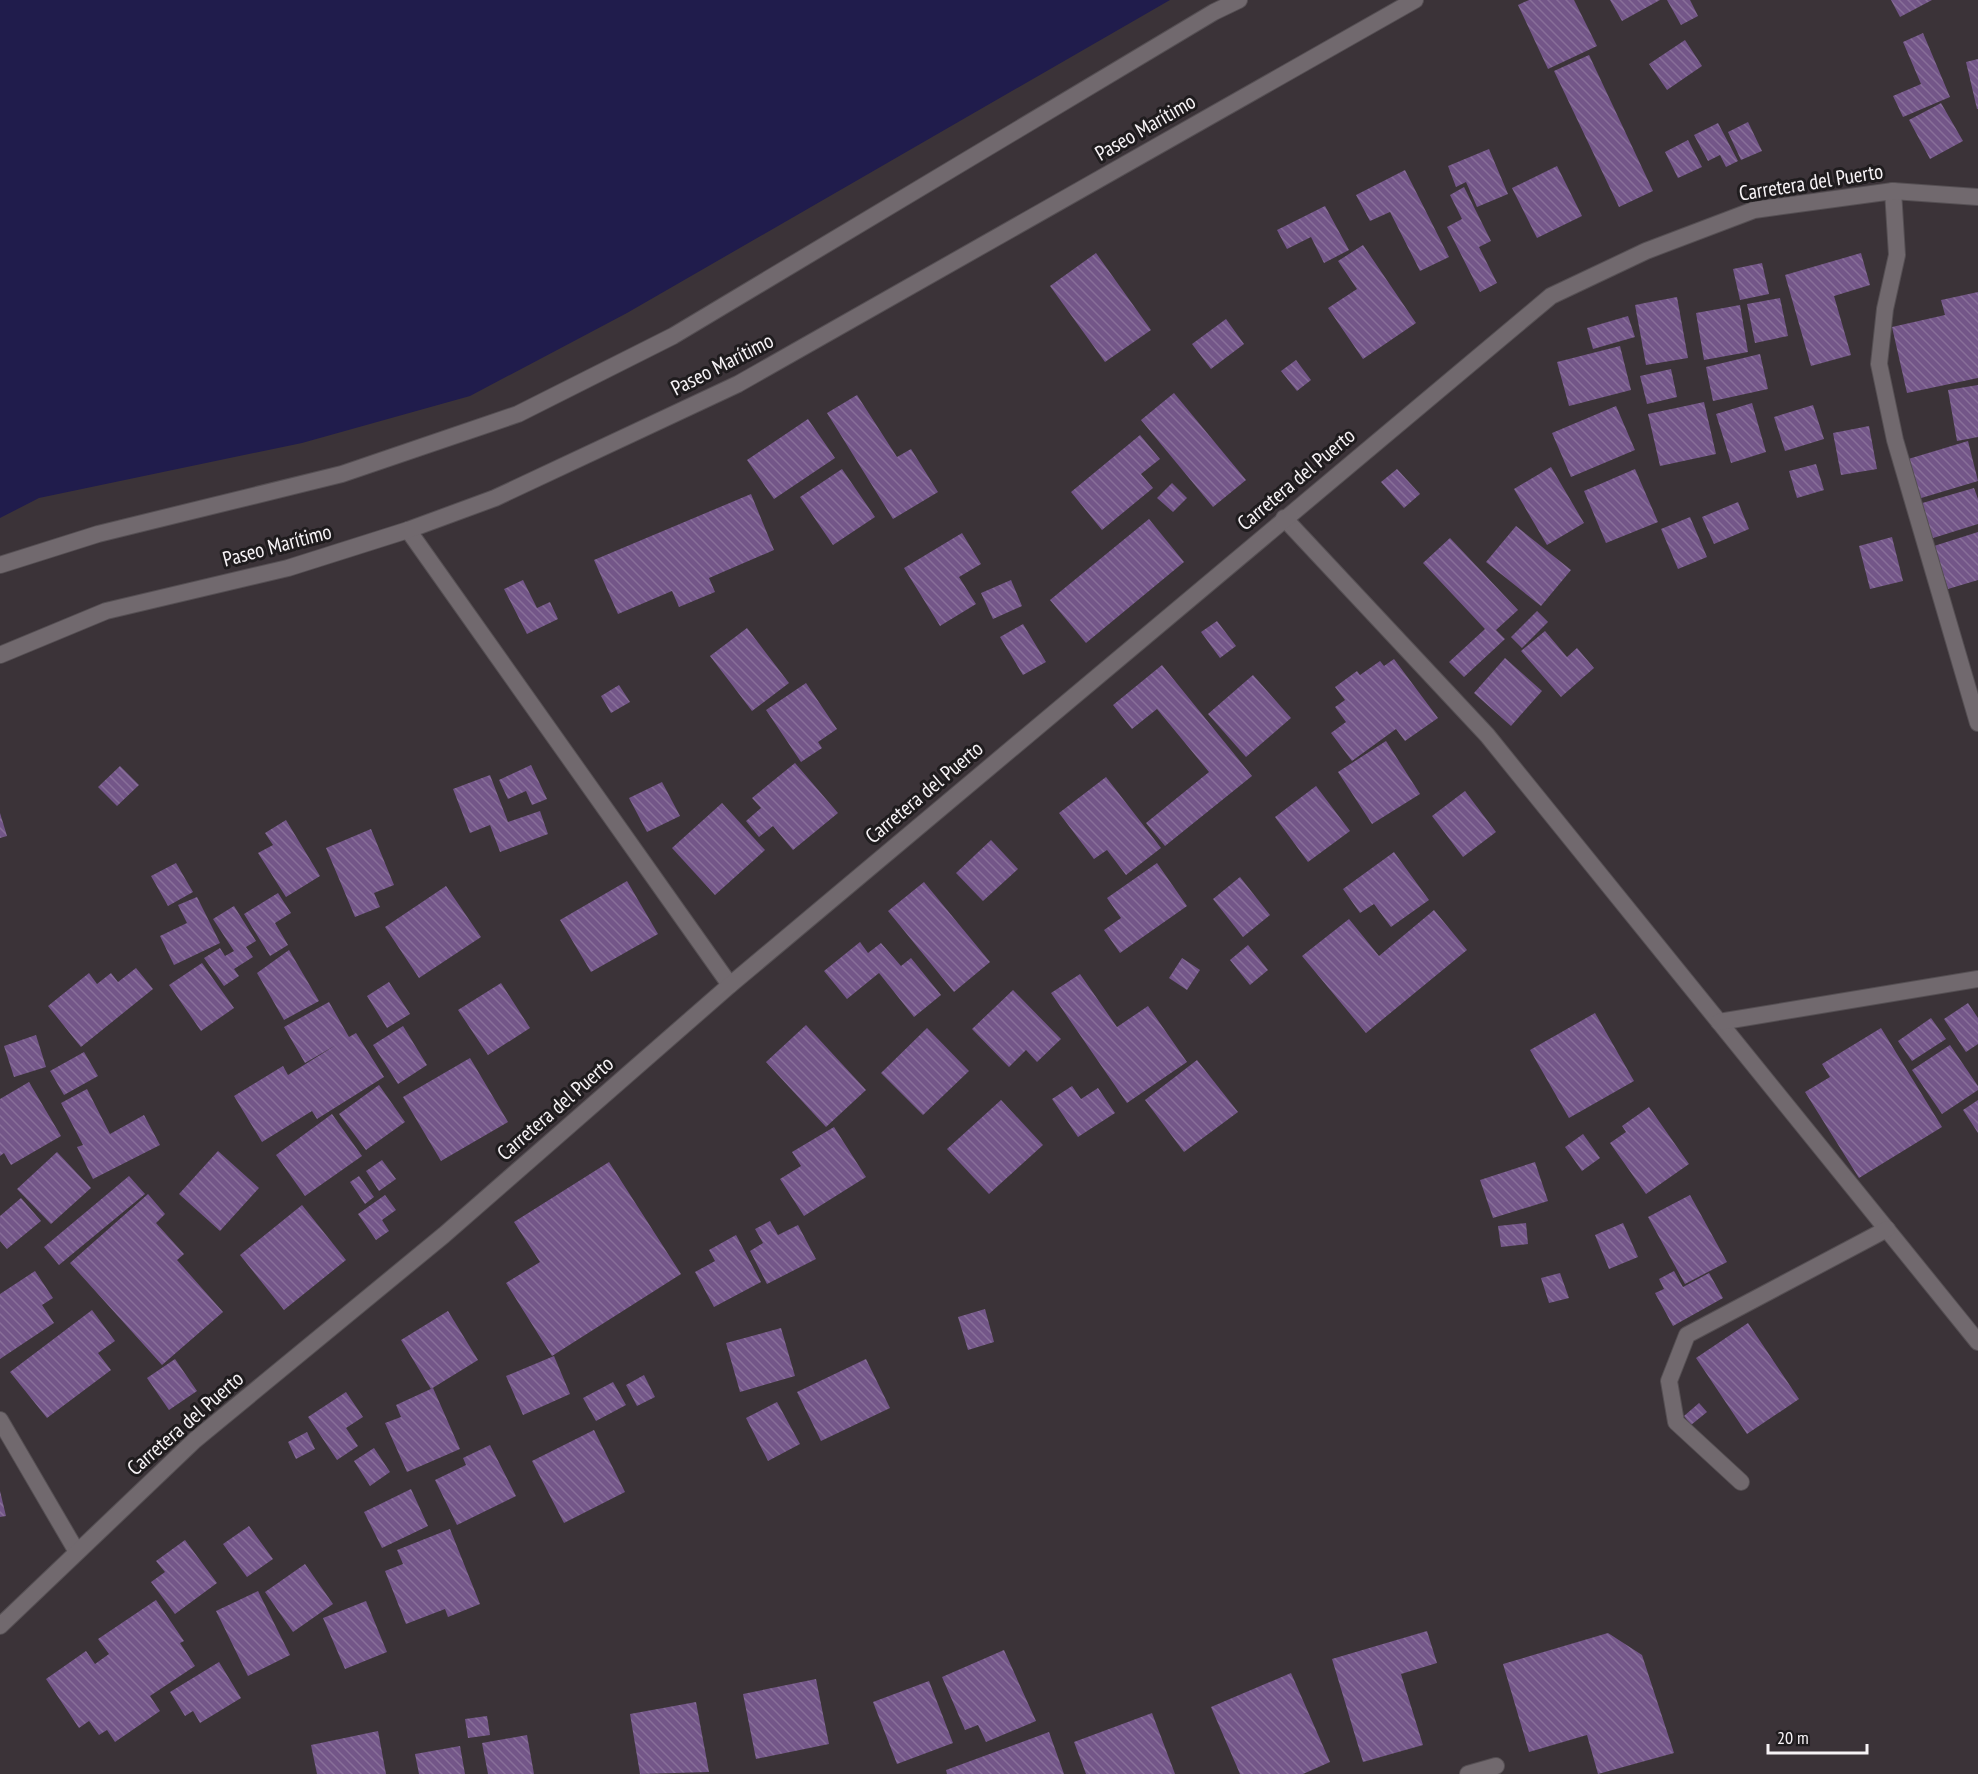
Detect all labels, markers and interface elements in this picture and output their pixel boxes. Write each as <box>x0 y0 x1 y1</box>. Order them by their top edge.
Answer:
street label: Paseo Marítimo <box>1090 87 1200 167</box>
street label: Carretera del Puerto <box>1737 157 1885 207</box>
street label: Paseo Marítimo <box>666 327 778 401</box>
street label: Carretera del Puerto <box>1232 422 1360 536</box>
street label: Paseo Marítimo <box>220 518 334 572</box>
street label: Carretera del Puerto <box>860 735 988 849</box>
street label: Carretera del Puerto <box>491 1050 619 1166</box>
street label: Carretera del Puerto <box>121 1365 249 1481</box>
scale bar <box>1768 1717 1867 1755</box>
text: 20 m <box>1777 1726 1809 1749</box>

